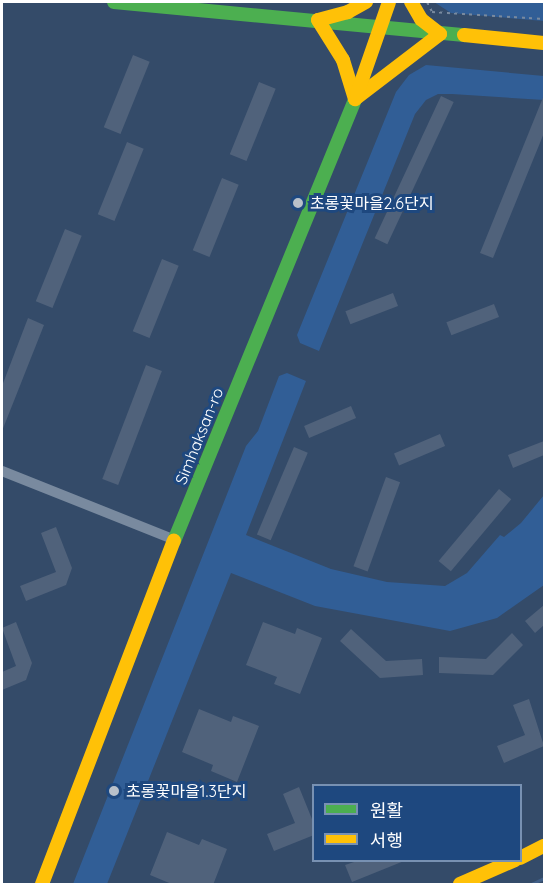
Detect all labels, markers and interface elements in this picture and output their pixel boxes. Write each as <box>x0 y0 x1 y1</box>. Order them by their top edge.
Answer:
place label: 초롱꽃마을2.6단지 <box>310 193 433 213</box>
marker: 초롱꽃마을2.6단지 <box>291 196 305 210</box>
street label: Simhaksan-ro <box>171 385 227 487</box>
place label: 초롱꽃마을1.3단지 <box>126 781 246 801</box>
marker: 초롱꽃마을1.3단지 <box>107 784 121 798</box>
legend <box>312 784 522 862</box>
text: 원활 <box>370 799 403 822</box>
text: 서행 <box>370 829 403 852</box>

